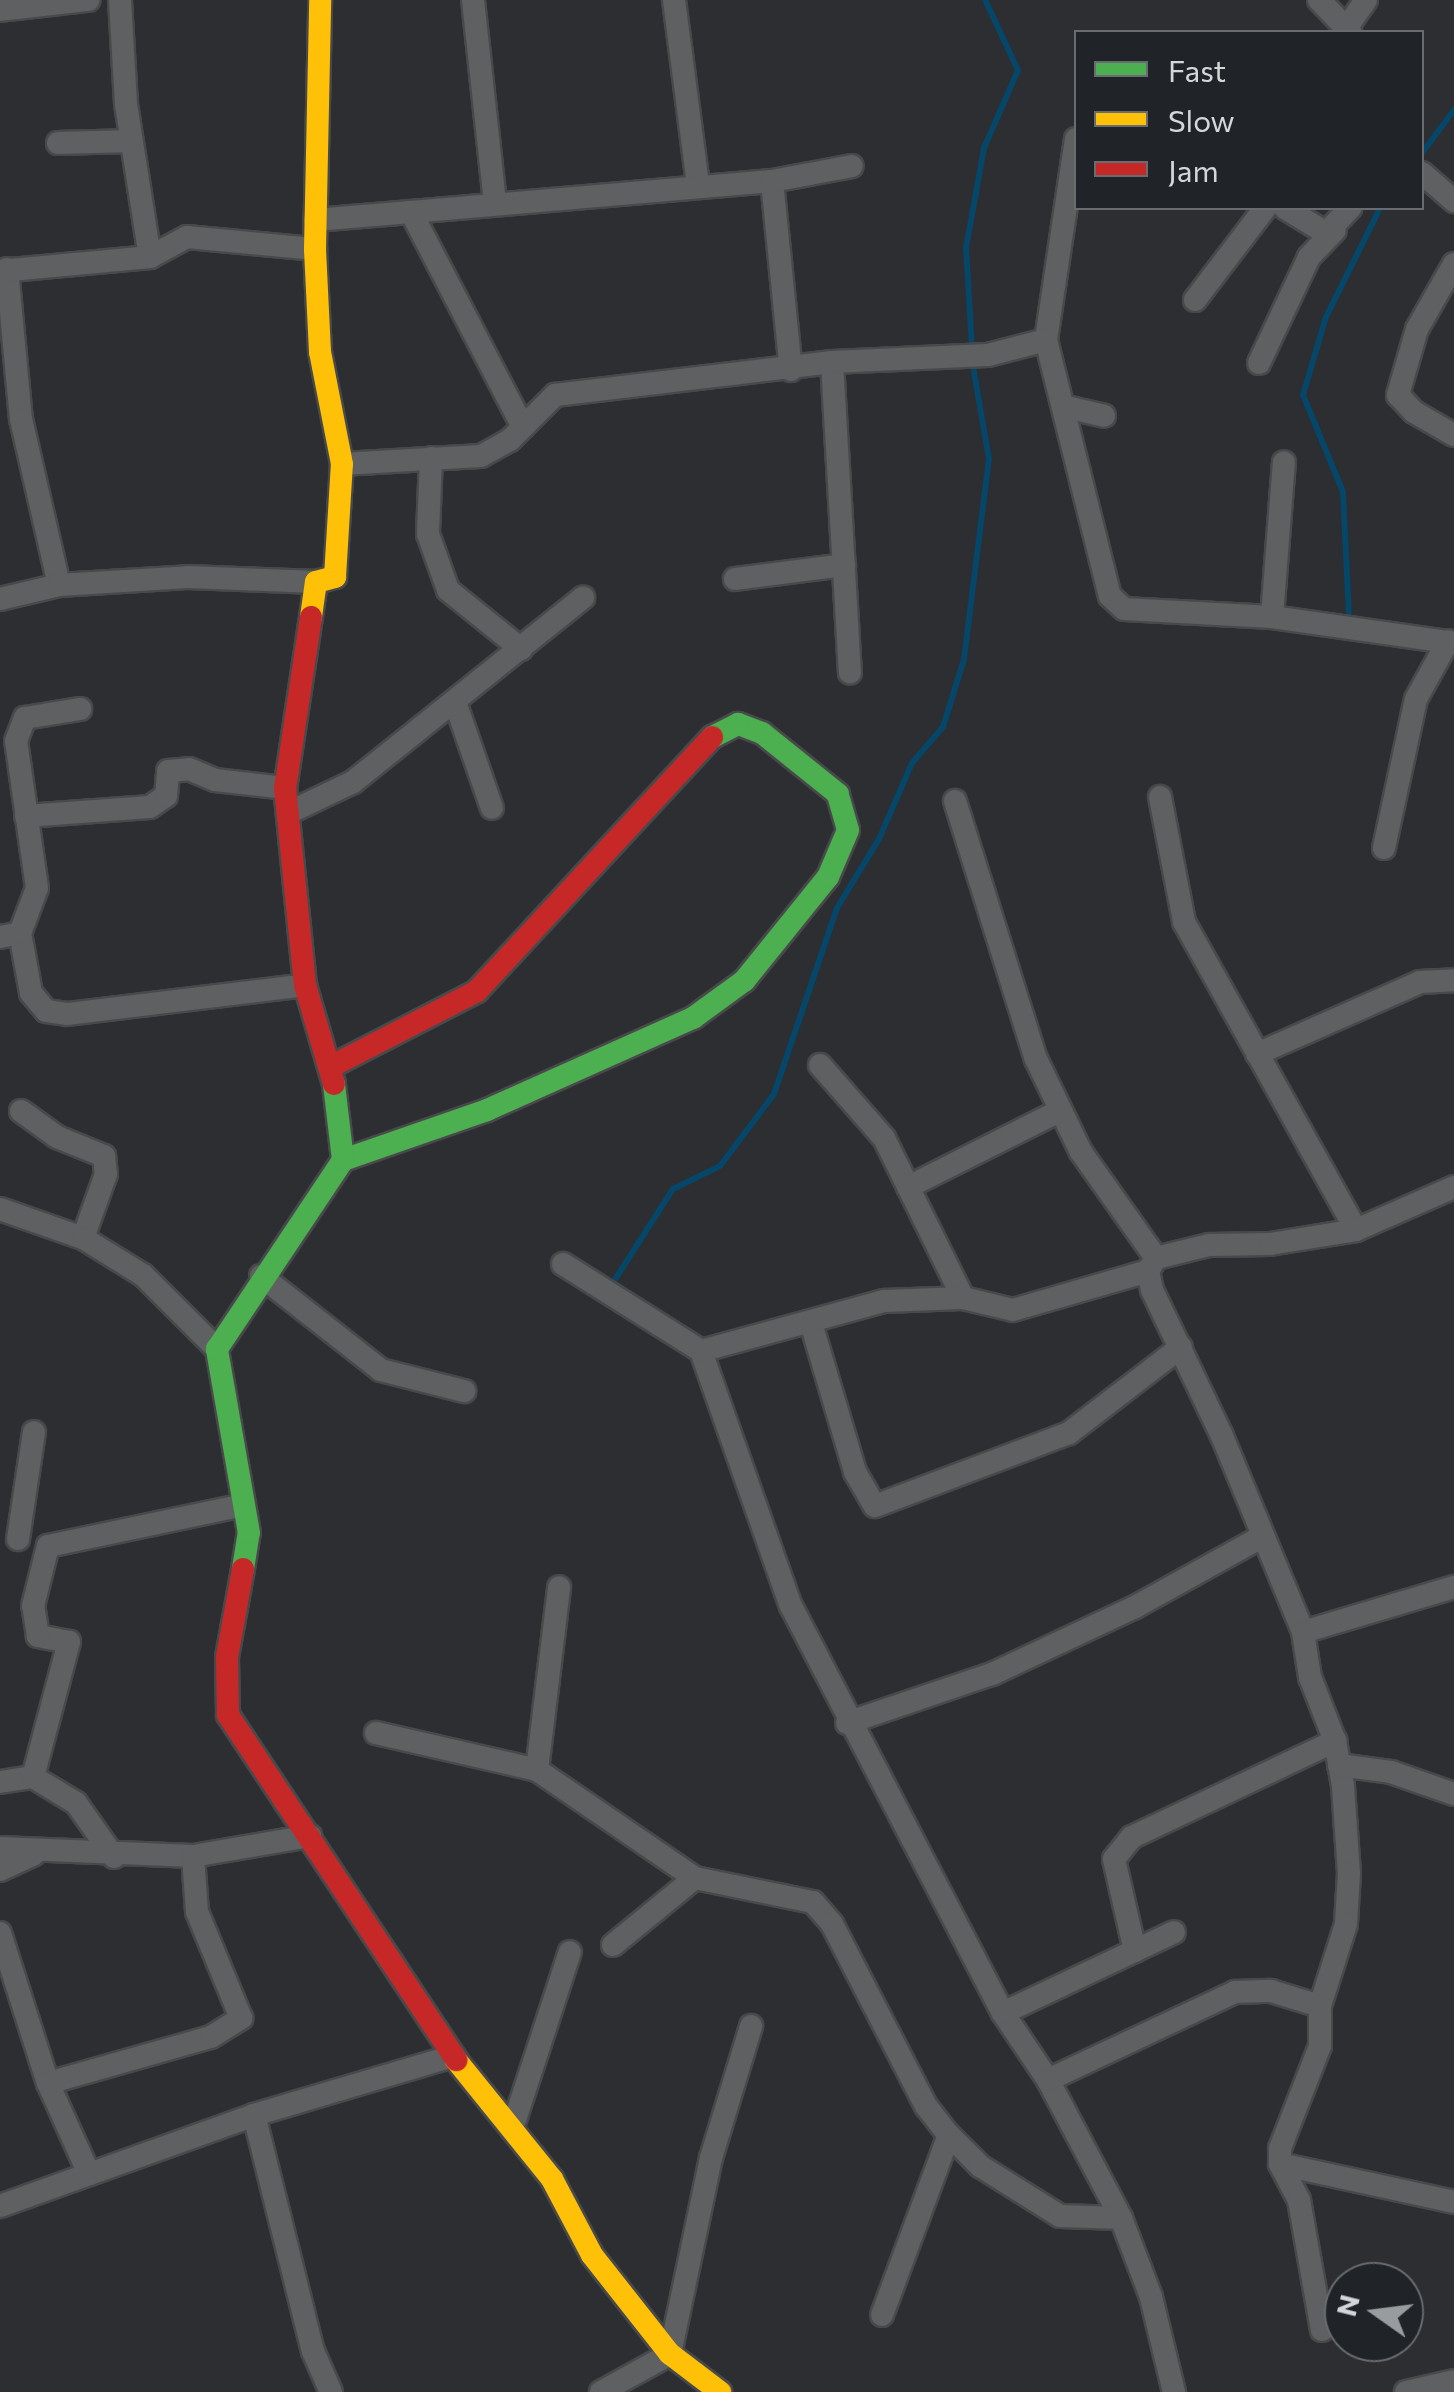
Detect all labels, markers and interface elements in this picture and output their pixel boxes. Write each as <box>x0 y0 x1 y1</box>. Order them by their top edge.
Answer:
legend <box>1074 30 1424 210</box>
text: Fast <box>1168 51 1226 88</box>
text: Slow <box>1168 101 1235 138</box>
text: Jam <box>1168 151 1219 188</box>
north arrow <box>1324 2262 1424 2362</box>
text: N <box>1328 2291 1366 2320</box>

